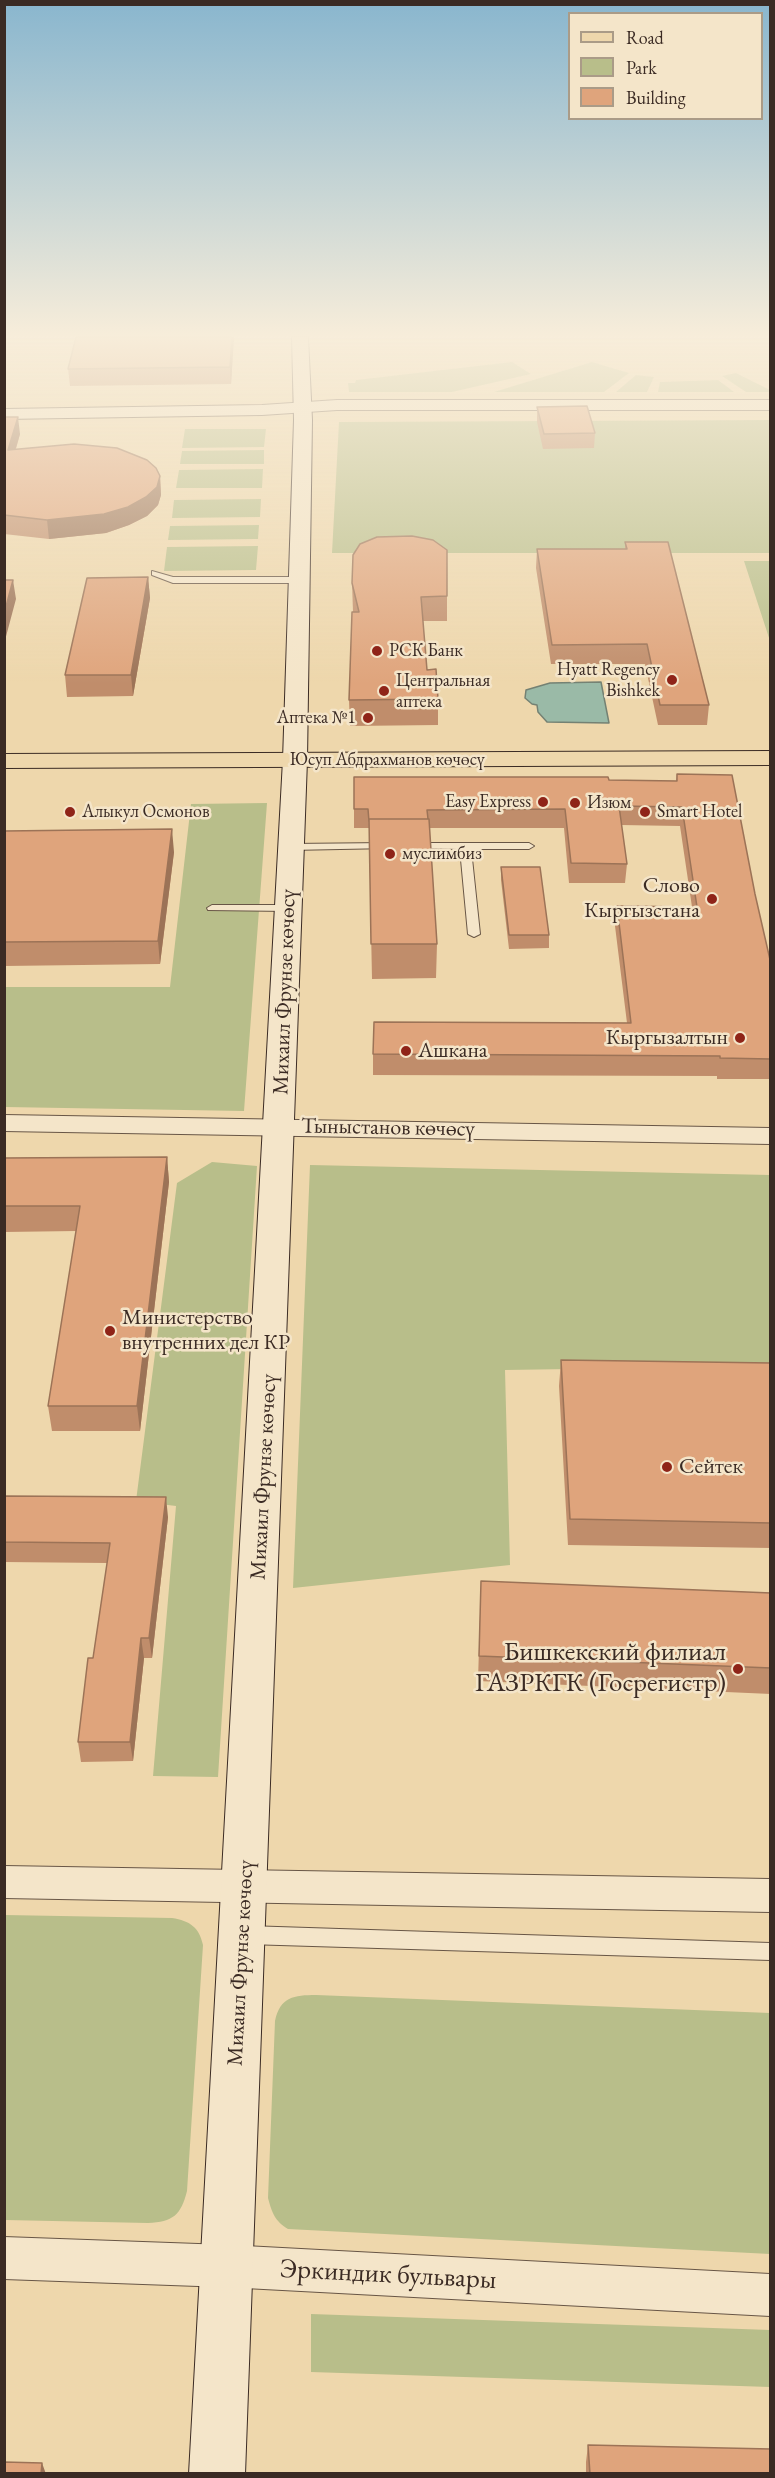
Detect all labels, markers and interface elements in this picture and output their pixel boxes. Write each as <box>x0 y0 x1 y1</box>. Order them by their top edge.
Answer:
legend <box>568 12 763 120</box>
text: Road <box>626 26 664 49</box>
text: Park <box>626 56 657 79</box>
text: Building <box>626 86 686 109</box>
place label: РСК Банк <box>389 640 463 662</box>
marker: РСК Банк <box>370 644 384 658</box>
place label: Hyatt Regency Bishkek <box>557 659 660 702</box>
place label: Центральная аптека <box>396 670 490 712</box>
marker: Hyatt Regency Bishkek <box>665 673 679 687</box>
marker: Центральная аптека <box>377 684 391 698</box>
place label: Аптека №1 <box>277 707 356 729</box>
marker: Аптека №1 <box>361 711 375 725</box>
street label: Юсуп Абдрахманов көчөсү <box>289 749 485 771</box>
place label: Easy Express <box>445 791 531 813</box>
place label: Изюм <box>587 792 631 814</box>
marker: Easy Express <box>536 795 550 809</box>
marker: Изюм <box>568 796 582 810</box>
place label: Алыкул Осмонов <box>82 801 210 823</box>
place label: Smart Hotel <box>657 801 742 823</box>
marker: Алыкул Осмонов <box>63 805 77 819</box>
marker: Smart Hotel <box>638 805 652 819</box>
place label: муслимбиз <box>402 843 482 865</box>
marker: муслимбиз <box>383 847 397 861</box>
place label: Слово Кыргызстана <box>584 873 700 924</box>
street label: Михаил Фрунзе көчөсү <box>268 889 302 1095</box>
marker: Слово Кыргызстана <box>705 892 719 906</box>
place label: Кыргызалтын <box>606 1025 728 1051</box>
marker: Кыргызалтын <box>733 1031 747 1045</box>
place label: Ашкана <box>418 1038 488 1064</box>
marker: Ашкана <box>399 1044 413 1058</box>
street label: Тыныстанов көчөсү <box>301 1113 475 1143</box>
place label: Министерство внутренних дел КР <box>122 1305 290 1356</box>
marker: Министерство внутренних дел КР <box>103 1324 117 1338</box>
street label: Михаил Фрунзе көчөсү <box>245 1373 283 1581</box>
place label: Сейтек <box>679 1454 743 1480</box>
marker: Сейтек <box>660 1460 674 1474</box>
place label: Бишкекский филиал ГАЗРКГК (Госрегистр) <box>475 1637 726 1700</box>
marker: Бишкекский филиал ГАЗРКГК (Госрегистр) <box>731 1662 745 1676</box>
street label: Михаил Фрунзе көчөсү <box>222 1859 260 2067</box>
street label: Эркиндик бульвары <box>279 2253 497 2297</box>

